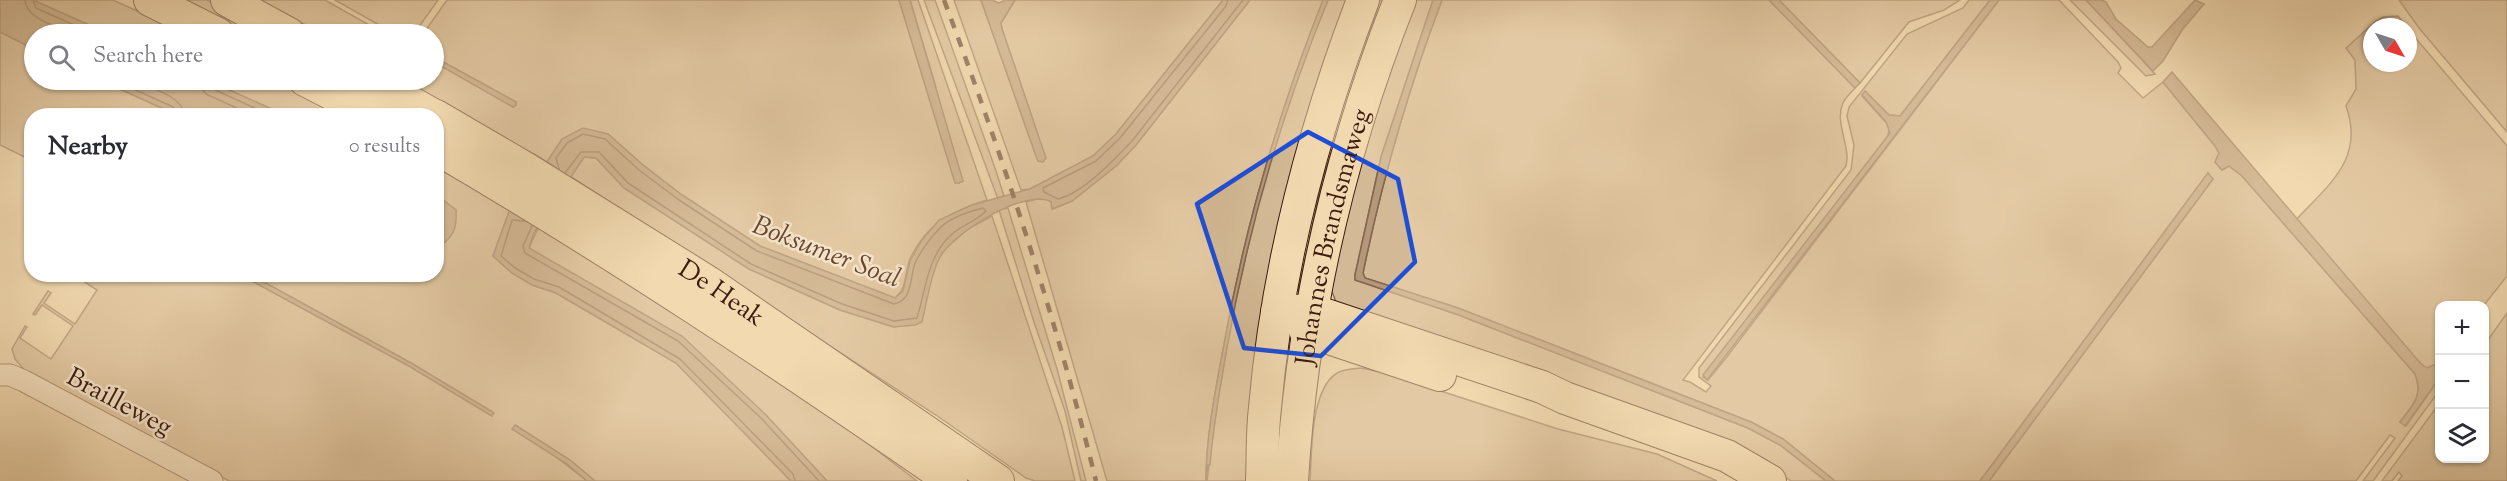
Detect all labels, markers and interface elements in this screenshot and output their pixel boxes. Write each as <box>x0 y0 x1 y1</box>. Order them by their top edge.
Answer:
north arrow <box>2363 18 2417 72</box>
search box <box>24 24 444 90</box>
icon: search <box>45 41 78 74</box>
text: Search here <box>93 41 203 73</box>
street label: Johannes Brandsmaweg <box>1287 104 1381 370</box>
text: Nearby <box>48 129 128 166</box>
text: 0 results <box>349 133 420 162</box>
water label: Boksumer Soal <box>746 207 906 299</box>
street label: De Heak <box>670 252 771 337</box>
map controls <box>2435 301 2489 463</box>
button: + <box>2435 301 2489 355</box>
button: − <box>2435 355 2489 409</box>
street label: Brailleweg <box>59 360 178 447</box>
button: layers <box>2435 409 2489 463</box>

